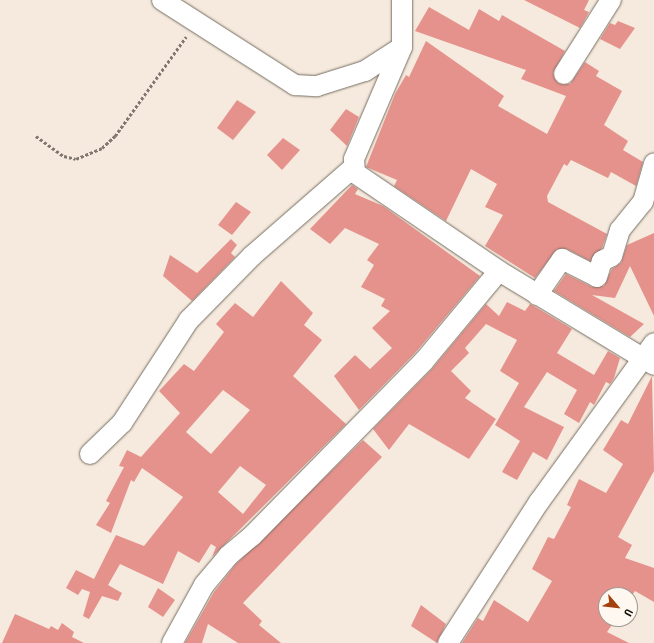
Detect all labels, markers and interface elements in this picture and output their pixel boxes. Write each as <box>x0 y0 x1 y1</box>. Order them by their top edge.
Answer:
north arrow <box>598 587 638 627</box>
text: U <box>621 607 635 618</box>

